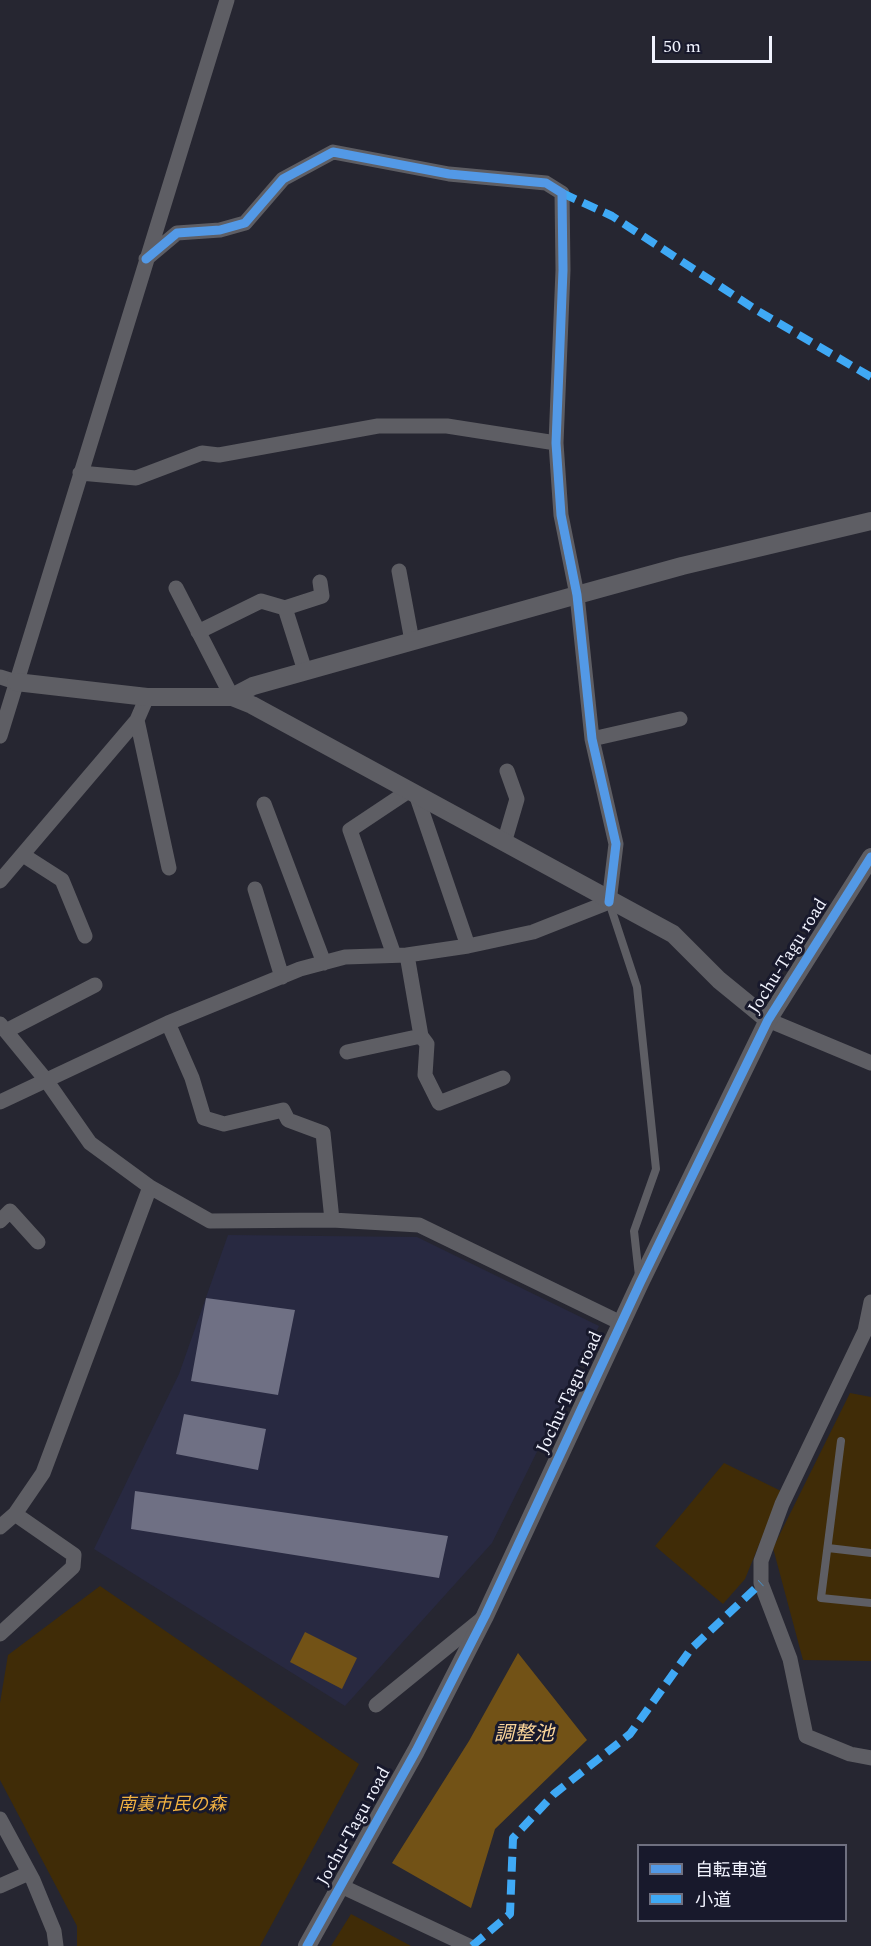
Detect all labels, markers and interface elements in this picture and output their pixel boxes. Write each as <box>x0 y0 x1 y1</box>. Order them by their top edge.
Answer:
scale bar <box>655 24 775 62</box>
text: 50 m <box>663 33 701 60</box>
street label: Jochu-Tagu road <box>745 895 833 1019</box>
street label: Jochu-Tagu road <box>533 1329 609 1457</box>
water label: 調整池 <box>494 1724 554 1748</box>
street label: Jochu-Tagu road <box>314 1764 396 1890</box>
park label: 南裏市民の森 <box>118 1795 226 1817</box>
legend <box>637 1844 847 1922</box>
text: 自転車道 <box>695 1857 767 1884</box>
text: 小道 <box>695 1887 731 1914</box>

